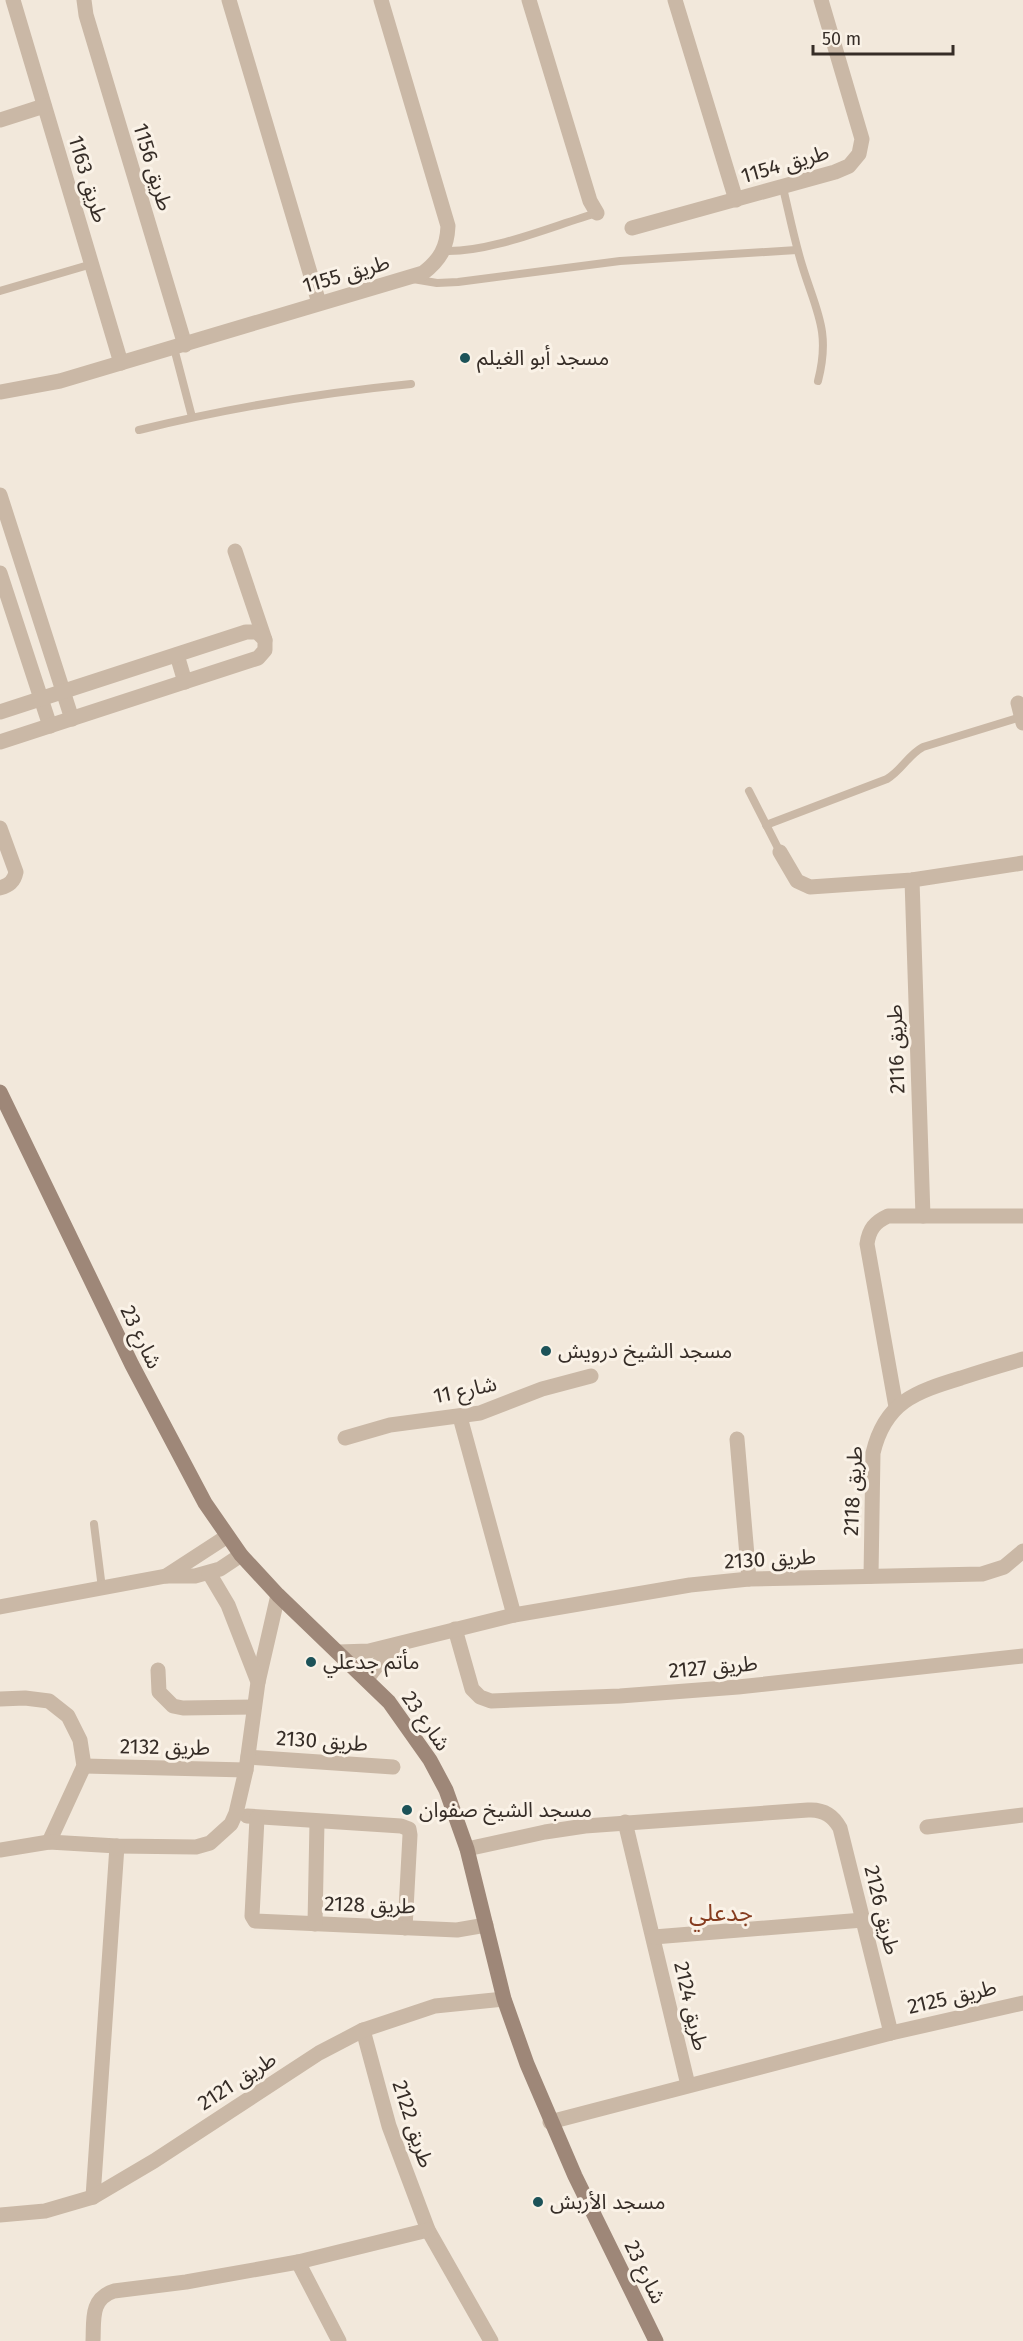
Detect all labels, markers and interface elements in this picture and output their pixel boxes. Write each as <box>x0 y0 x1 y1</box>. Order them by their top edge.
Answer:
scale bar <box>813 18 952 56</box>
text: 50 m <box>822 28 861 50</box>
street label: طريق 1156 <box>127 120 179 214</box>
street label: طريق 1163 <box>62 132 114 226</box>
street label: طريق 1154 <box>738 139 832 189</box>
street label: طريق 1155 <box>299 249 393 299</box>
place label: مسجد أبو الغيلم <box>477 345 609 373</box>
marker: مسجد أبو الغيلم <box>458 351 472 365</box>
street label: طريق 2116 <box>881 1004 911 1094</box>
street label: شارع 23 <box>113 1301 167 1374</box>
place label: مسجد الشيخ درويش <box>558 1338 732 1366</box>
marker: مسجد الشيخ درويش <box>539 1344 553 1358</box>
street label: شارع 11 <box>431 1371 500 1411</box>
street label: طريق 2118 <box>838 1445 868 1537</box>
street label: طريق 2130 <box>723 1544 817 1574</box>
place label: مأتم جدعلي <box>323 1649 420 1678</box>
street label: طريق 2127 <box>667 1650 759 1684</box>
marker: مأتم جدعلي <box>304 1655 318 1669</box>
street label: شارع 23 <box>394 1686 456 1757</box>
street label: طريق 2130 <box>275 1725 369 1757</box>
street label: طريق 2132 <box>120 1733 210 1761</box>
place label: مسجد الشيخ صفوان <box>419 1797 592 1825</box>
marker: مسجد الشيخ صفوان <box>400 1803 414 1817</box>
street label: طريق 2126 <box>858 1863 906 1957</box>
street label: طريق 2128 <box>324 1890 416 1920</box>
district label: جدعلي <box>689 1899 753 1932</box>
street label: طريق 2124 <box>668 1959 714 2053</box>
street label: طريق 2125 <box>905 1974 999 2020</box>
street label: طريق 2121 <box>193 2046 281 2116</box>
street label: طريق 2122 <box>387 2077 439 2171</box>
place label: مسجد الأربش <box>550 2189 666 2215</box>
marker: مسجد الأربش <box>531 2195 545 2209</box>
street label: شارع 23 <box>617 2236 671 2309</box>

